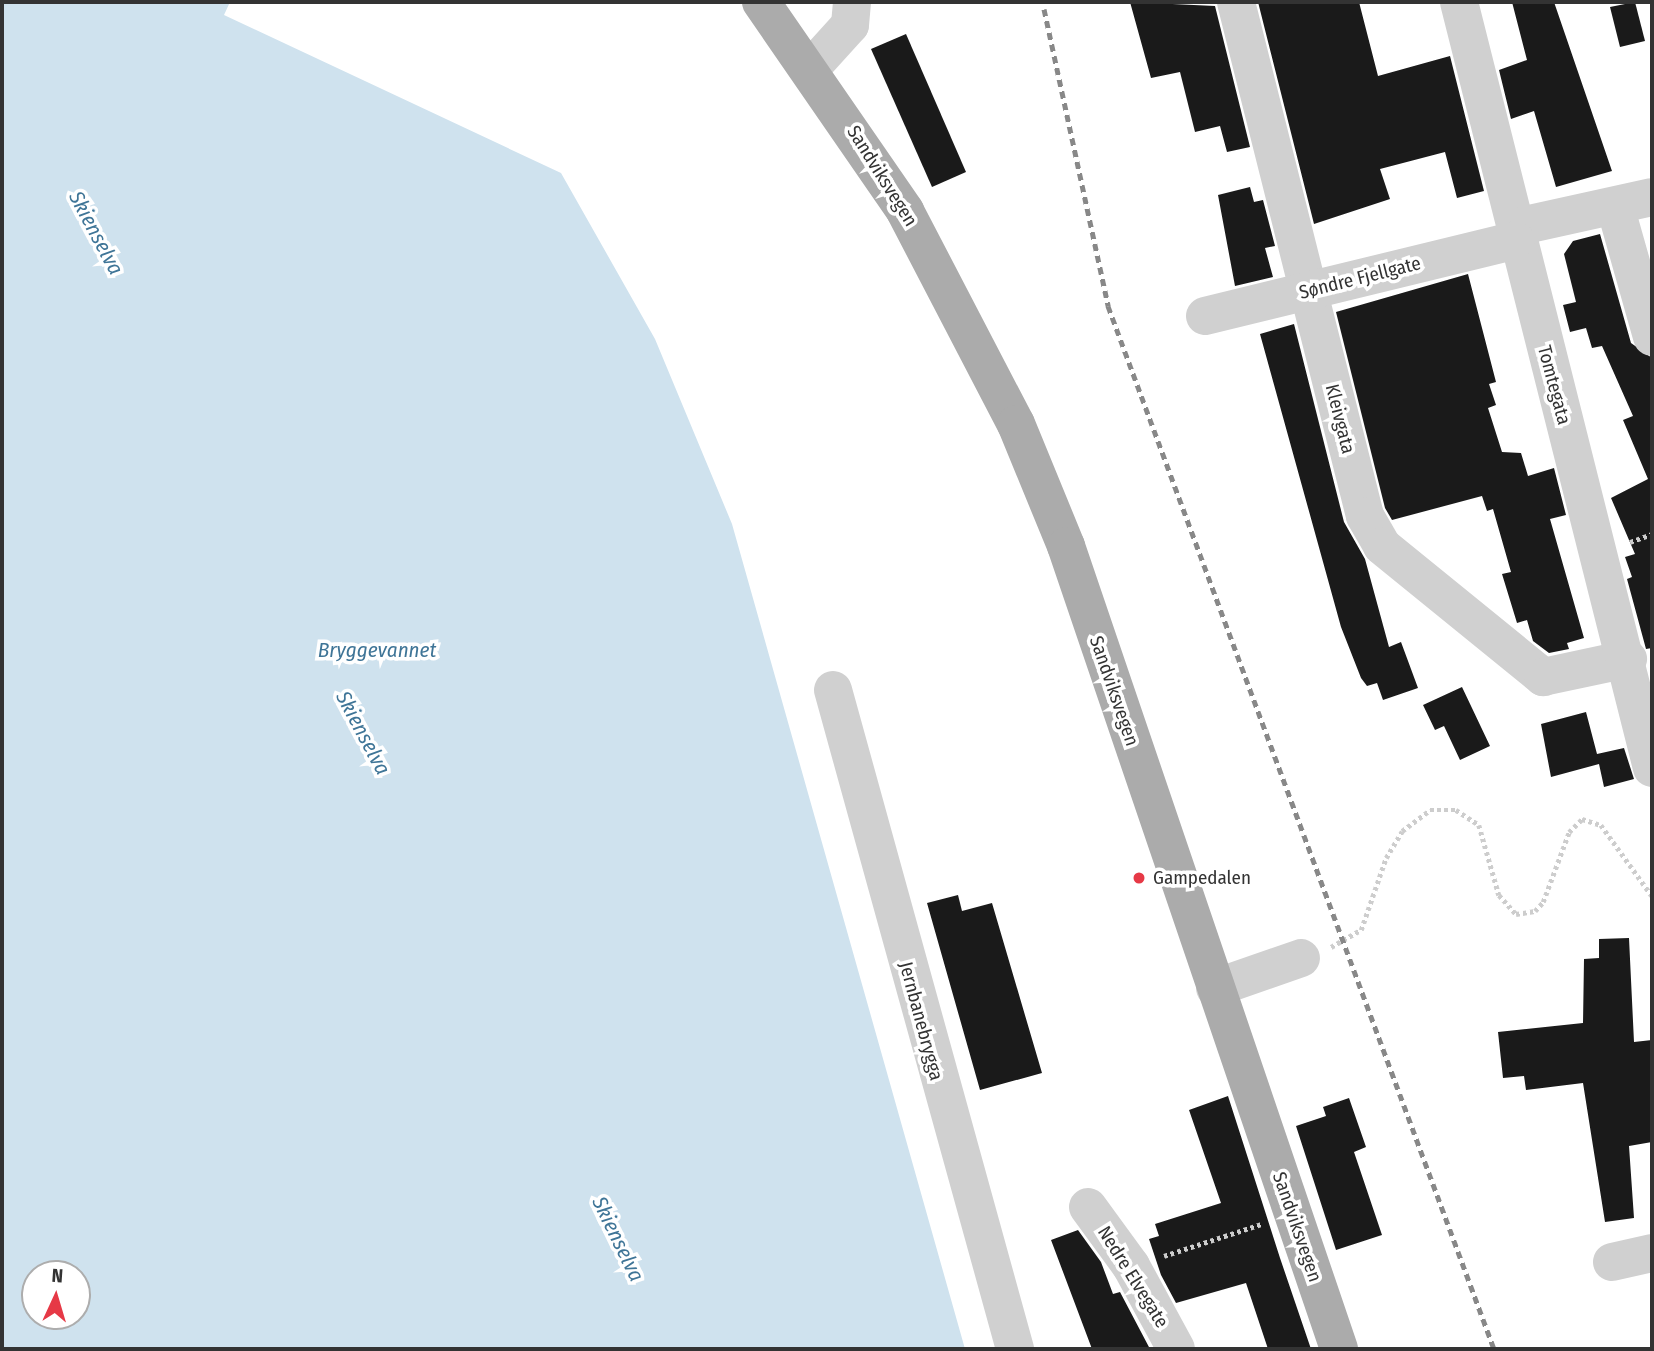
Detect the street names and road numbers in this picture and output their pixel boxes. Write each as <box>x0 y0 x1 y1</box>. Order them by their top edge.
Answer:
street label: Sandviksvegen <box>842 121 922 231</box>
street label: Søndre Fjellgate <box>1297 252 1423 304</box>
street label: Tomtegata <box>1533 343 1575 427</box>
street label: Kleivgata <box>1320 382 1360 456</box>
street label: Sandviksvegen <box>1085 633 1143 749</box>
street label: Jernbanebrygga <box>894 959 948 1083</box>
street label: Sandviksvegen <box>1268 1169 1326 1285</box>
street label: Nedre Elvegate <box>1093 1222 1173 1332</box>

